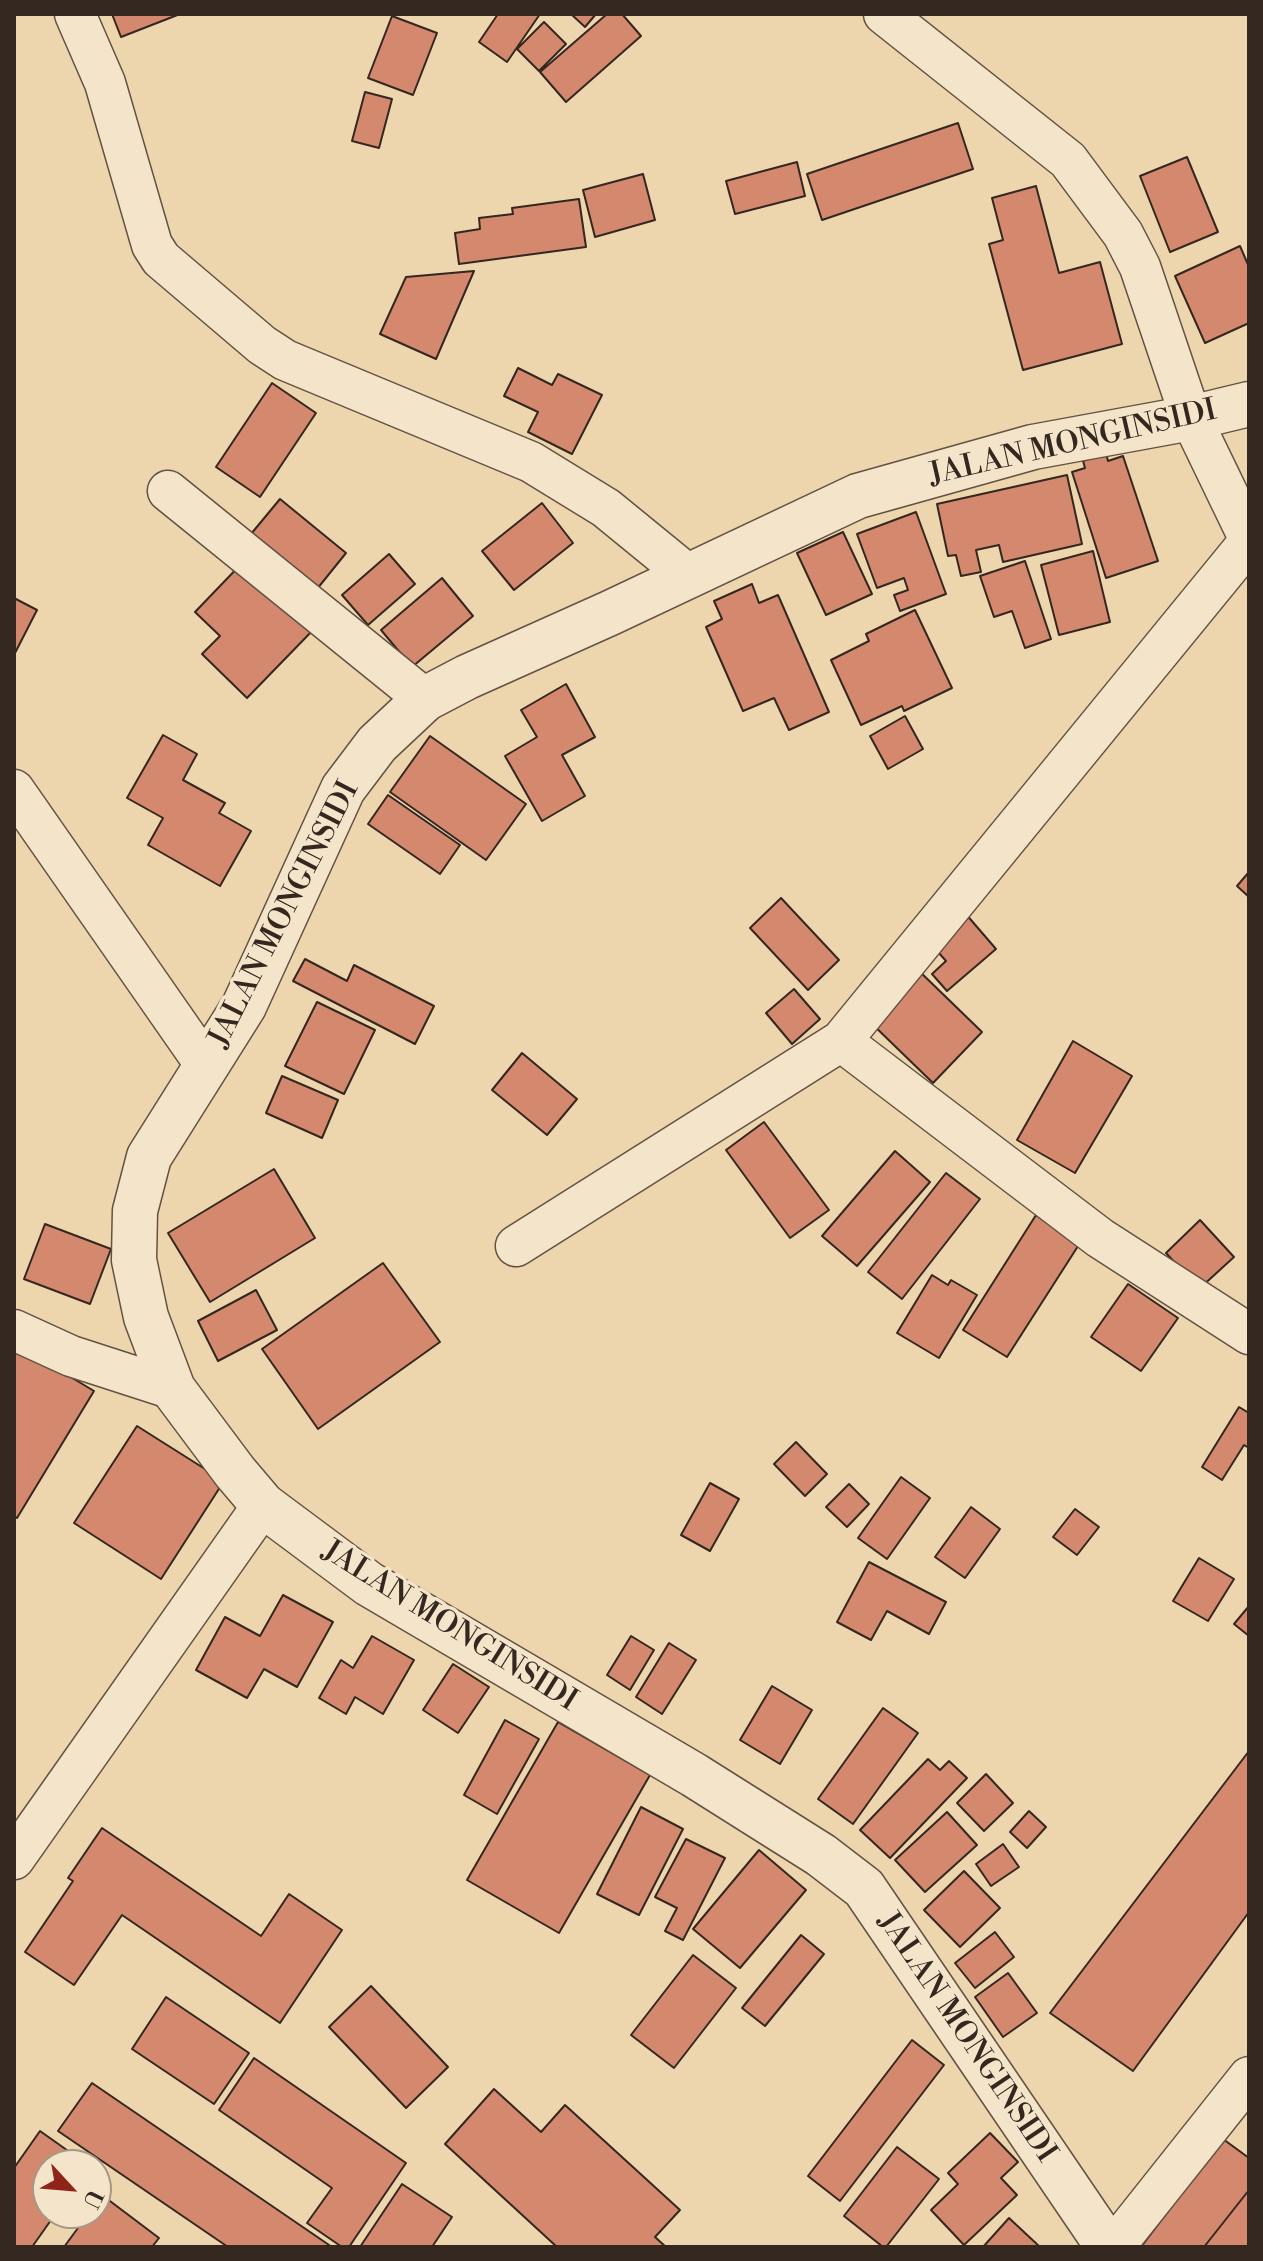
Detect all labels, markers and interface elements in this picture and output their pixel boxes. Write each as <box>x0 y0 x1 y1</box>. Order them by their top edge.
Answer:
street label: JALAN MONGINSIDI <box>926 393 1220 495</box>
street label: JALAN MONGINSIDI <box>202 776 368 1054</box>
street label: JALAN MONGINSIDI <box>315 1534 583 1720</box>
street label: JALAN MONGINSIDI <box>869 1906 1063 2170</box>
north arrow <box>32 2149 112 2229</box>
text: U <box>76 2185 108 2212</box>

